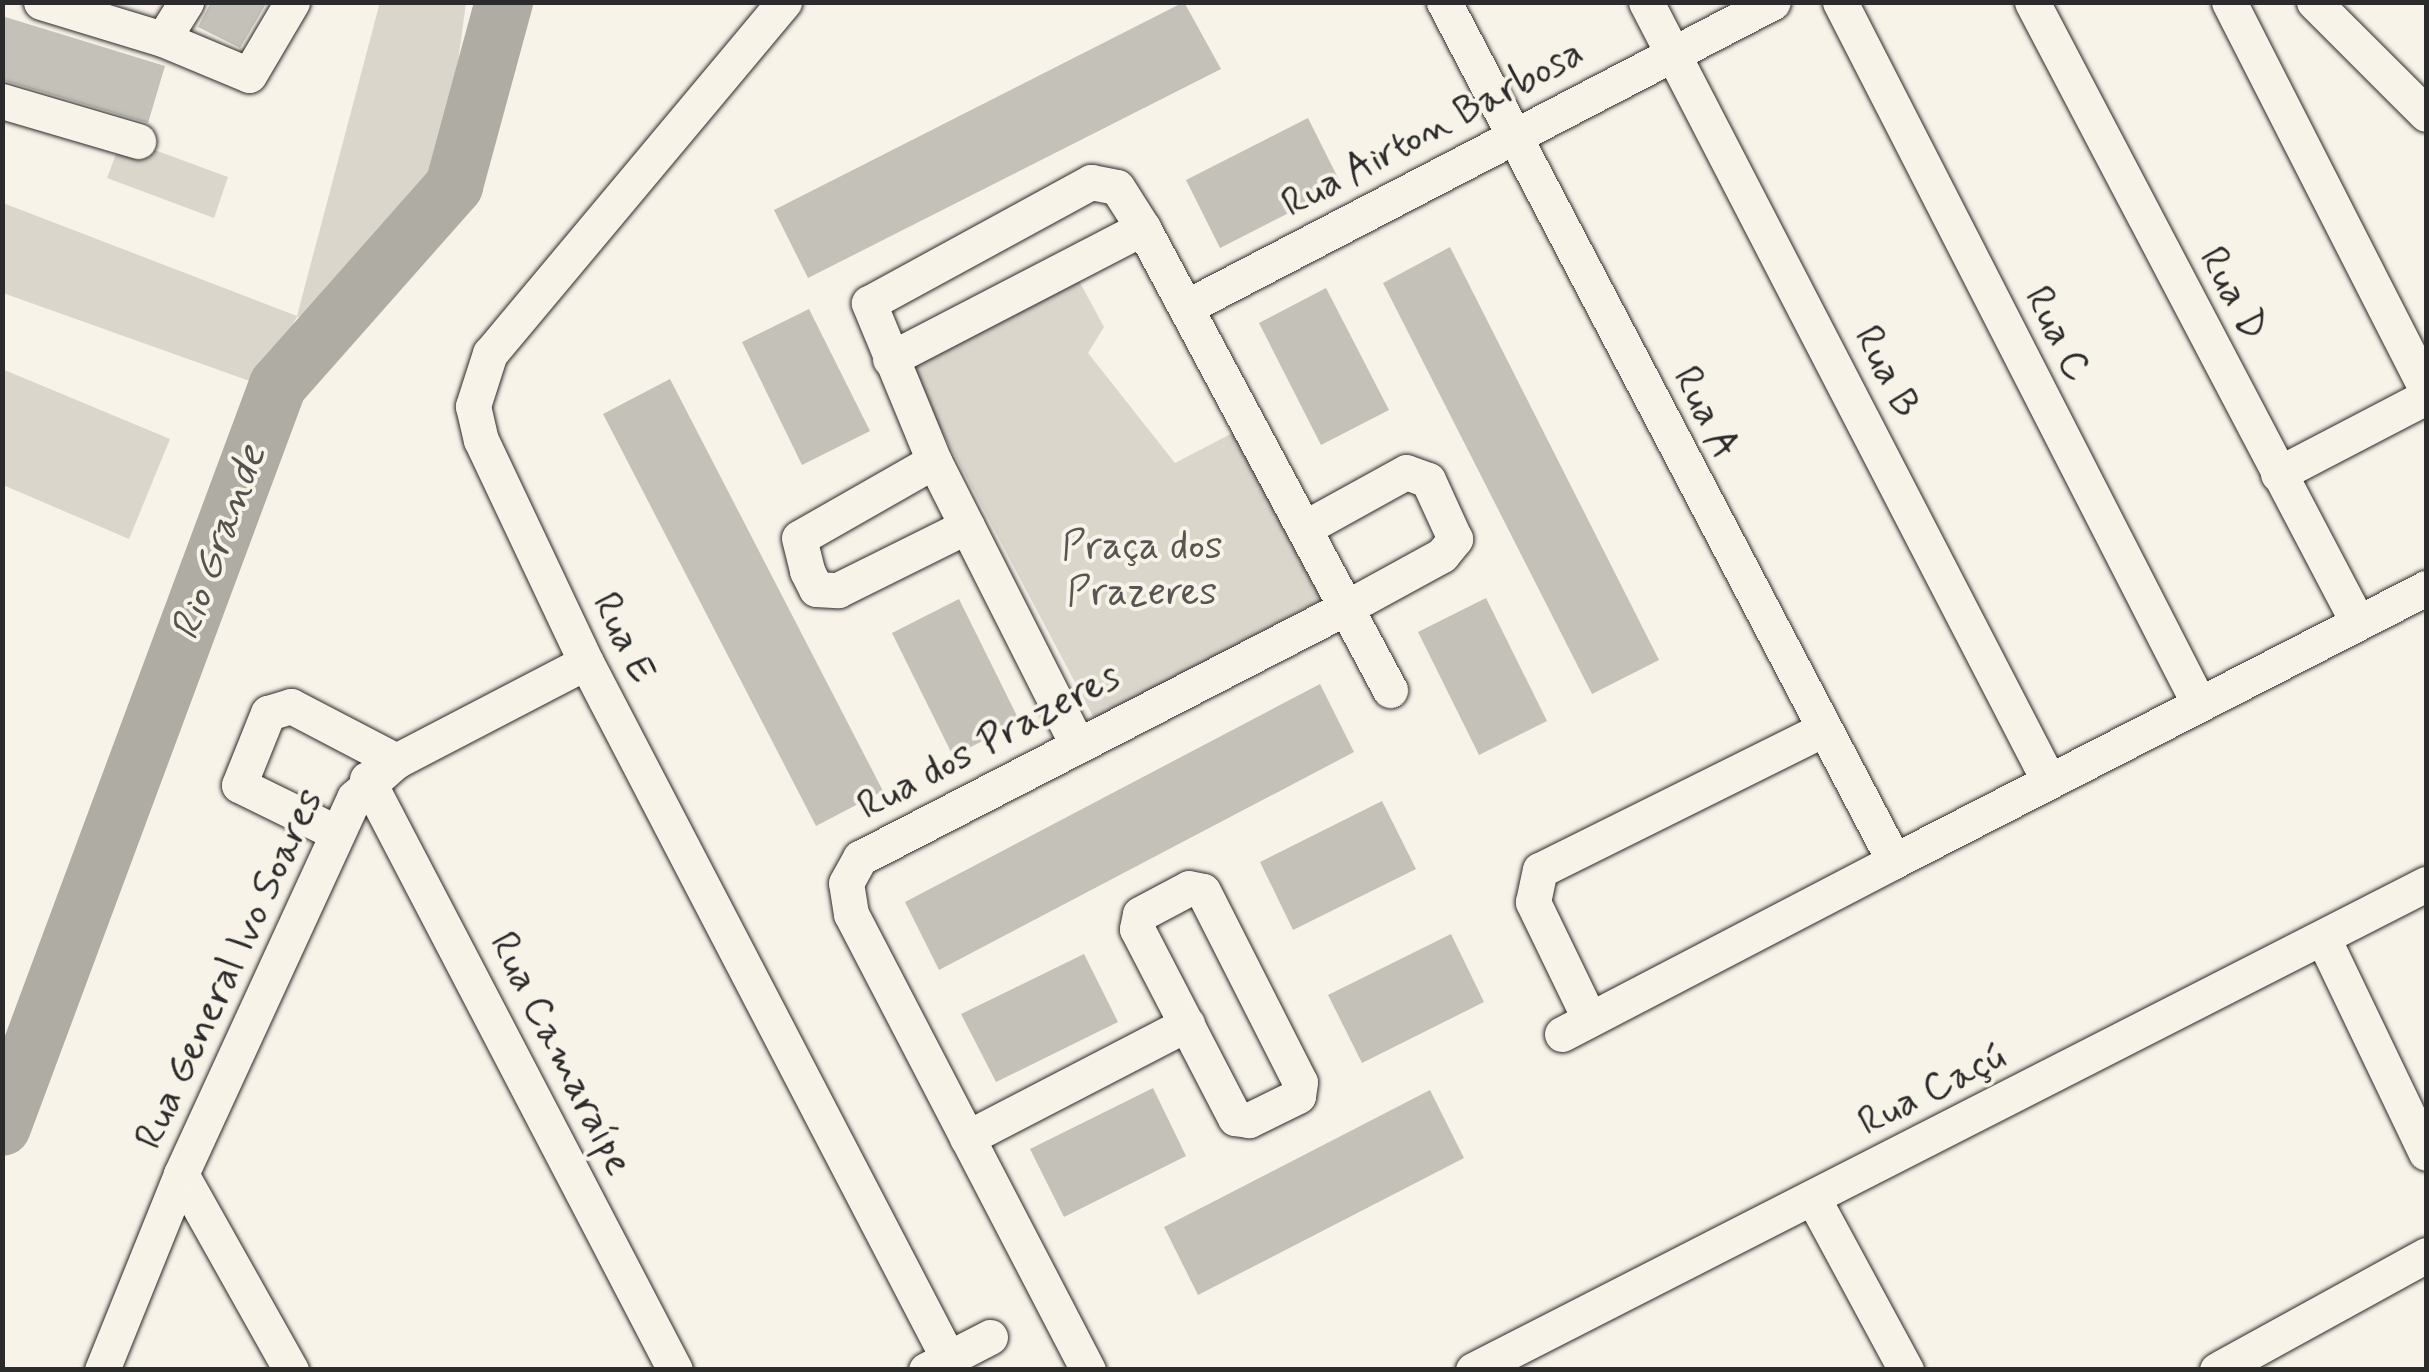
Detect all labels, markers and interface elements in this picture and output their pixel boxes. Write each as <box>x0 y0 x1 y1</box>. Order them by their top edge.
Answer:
street label: Rua Airton Barbosa <box>1273 29 1593 229</box>
street label: Rua D <box>2188 239 2276 349</box>
street label: Rua C <box>2013 278 2101 390</box>
street label: Rua B <box>1843 318 1929 426</box>
street label: Rua A <box>1661 358 1749 468</box>
water label: Rio Grande <box>162 440 278 646</box>
park label: Praça dos Prazeres <box>1061 523 1223 617</box>
street label: Rua E <box>581 585 665 691</box>
street label: Rua dos Prazeres <box>851 654 1127 830</box>
street label: Rua General Ivo Soares <box>125 780 335 1158</box>
street label: Rua Camaraípe <box>478 924 642 1184</box>
street label: Rua Caçú <box>1852 1033 2012 1147</box>

